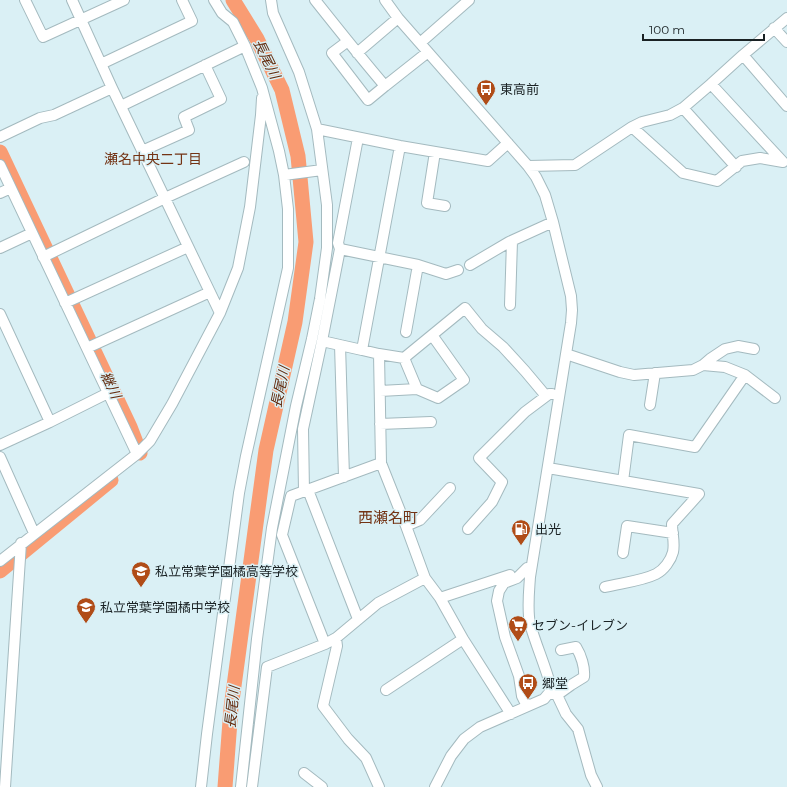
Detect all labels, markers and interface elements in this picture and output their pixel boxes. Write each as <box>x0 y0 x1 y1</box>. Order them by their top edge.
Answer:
scale bar <box>643 16 764 42</box>
text: 100 m <box>649 22 685 37</box>
water label: 長尾川 <box>250 36 285 84</box>
bus stop icon: 東高前 <box>475 78 497 106</box>
place label: 東高前 <box>500 81 539 97</box>
district label: 瀬名中央二丁目 <box>104 150 202 168</box>
water label: 長尾川 <box>267 363 294 409</box>
water label: 継川 <box>97 369 126 403</box>
district label: 西瀬名町 <box>358 508 418 527</box>
fuel station icon: 出光 <box>510 518 532 546</box>
place label: 出光 <box>535 521 561 537</box>
school or university icon: 私立常葉学園橘高等学校 <box>130 560 152 588</box>
place label: 私立常葉学園橘高等学校 <box>155 563 298 579</box>
school or university icon: 私立常葉学園橘中学校 <box>75 596 97 624</box>
place label: 私立常葉学園橘中学校 <box>100 599 230 615</box>
supermarket icon: セブン-イレブン <box>507 614 529 642</box>
place label: セブン-イレブン <box>532 617 628 633</box>
bus stop icon: 郷堂 <box>517 672 539 700</box>
place label: 郷堂 <box>542 675 568 691</box>
water label: 長尾川 <box>221 683 243 729</box>

